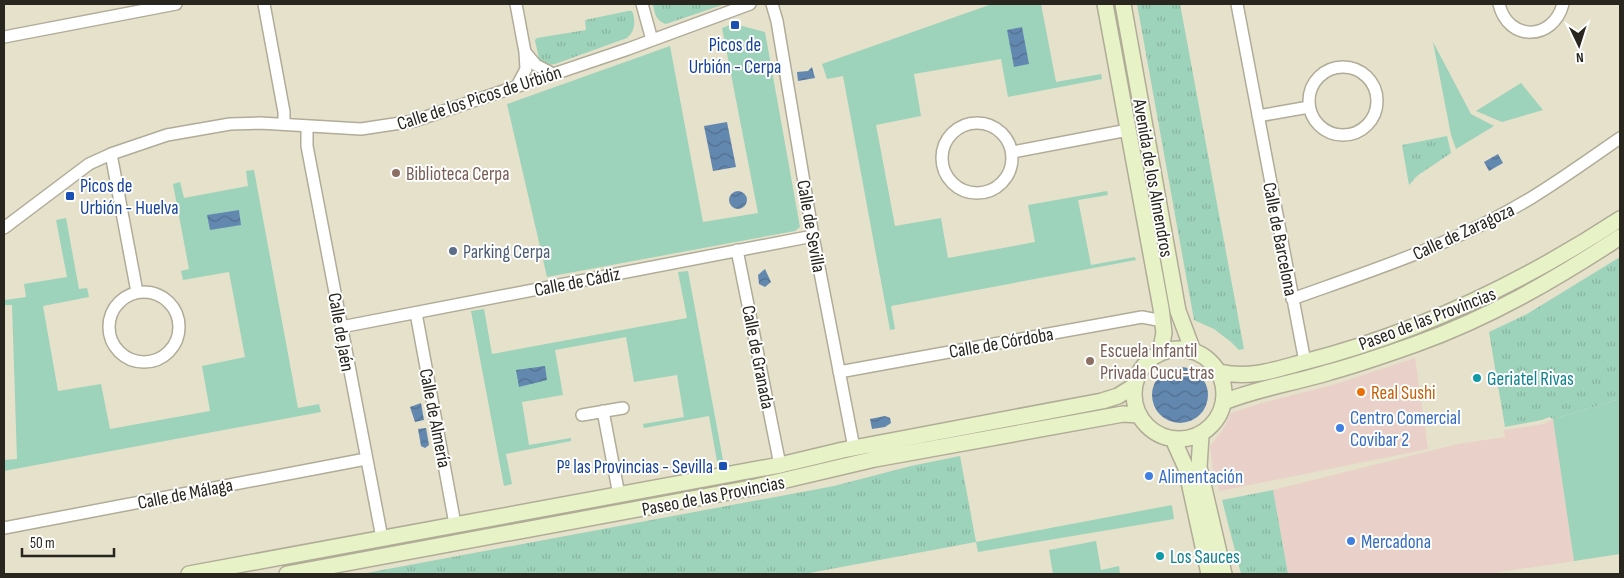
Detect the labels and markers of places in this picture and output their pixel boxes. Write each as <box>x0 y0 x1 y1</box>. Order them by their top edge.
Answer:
marker: Picos de Urbión - Cerpa <box>729 19 741 31</box>
place label: Picos de Urbión - Cerpa <box>689 34 781 79</box>
place label: Biblioteca Cerpa <box>406 163 510 186</box>
marker: Biblioteca Cerpa <box>390 167 402 179</box>
place label: Picos de Urbión - Huelva <box>80 175 178 220</box>
marker: Picos de Urbión - Huelva <box>64 190 76 202</box>
place label: Parking Cerpa <box>463 241 550 264</box>
marker: Parking Cerpa <box>447 245 459 257</box>
place label: Escuela Infantil Privada Cucu-tras <box>1100 340 1215 385</box>
marker: Escuela Infantil Privada Cucu-tras <box>1084 355 1096 367</box>
place label: Geriatel Rivas <box>1487 368 1574 391</box>
marker: Geriatel Rivas <box>1471 372 1483 384</box>
place label: Real Sushi <box>1371 382 1436 405</box>
marker: Real Sushi <box>1355 386 1367 398</box>
place label: Centro Comercial Covibar 2 <box>1350 407 1461 452</box>
marker: Centro Comercial Covibar 2 <box>1334 422 1346 434</box>
place label: Pº las Provincias - Sevilla <box>556 456 713 479</box>
marker: Pº las Provincias - Sevilla <box>717 460 729 472</box>
place label: Alimentación <box>1158 466 1243 489</box>
marker: Alimentación <box>1143 470 1155 482</box>
place label: Mercadona <box>1361 531 1431 554</box>
marker: Mercadona <box>1345 535 1357 547</box>
place label: Los Sauces <box>1170 546 1240 569</box>
marker: Los Sauces <box>1154 550 1166 562</box>

